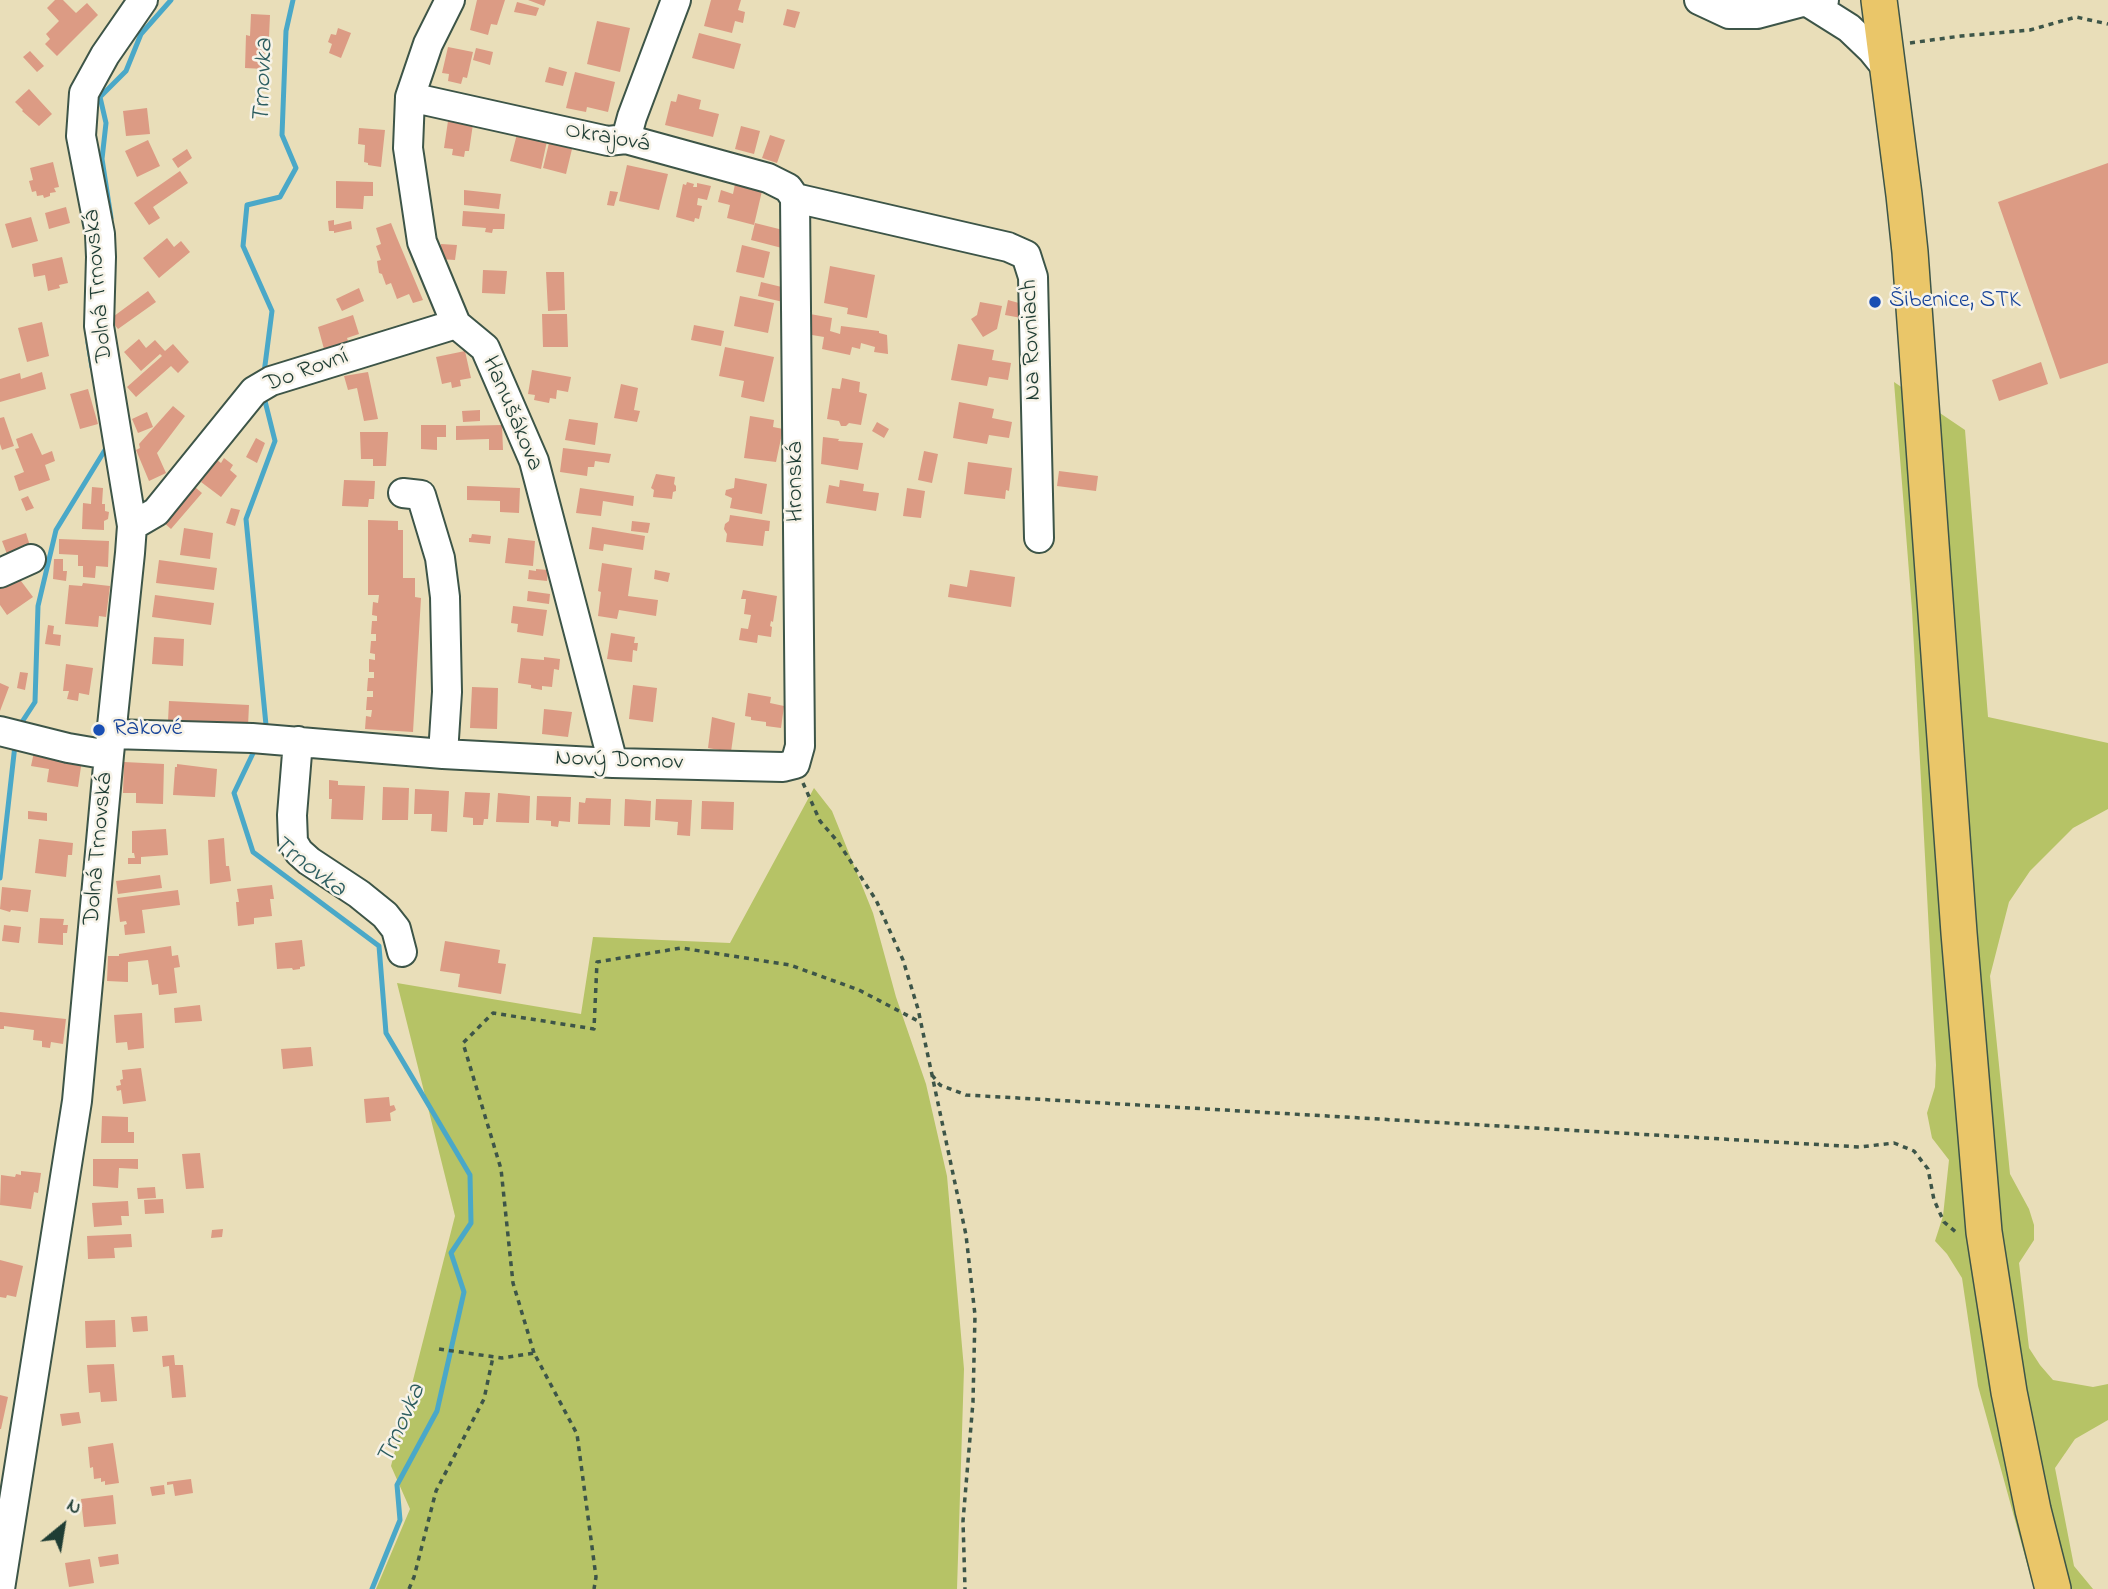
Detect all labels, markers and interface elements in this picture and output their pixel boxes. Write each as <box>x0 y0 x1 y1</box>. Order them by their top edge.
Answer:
water label: Trnovka <box>248 38 282 124</box>
street label: Okrajová <box>562 117 652 161</box>
street label: Dolná Trnovská <box>79 209 121 363</box>
street label: Na Rovniach <box>1016 279 1050 401</box>
place label: Šibenice, STK <box>1889 288 2021 316</box>
marker: Šibenice, STK <box>1867 294 1883 310</box>
street label: Do Rovní <box>261 344 353 400</box>
street label: Hanušákova <box>474 352 548 476</box>
street label: Hronská <box>783 442 811 522</box>
place label: Rakové <box>113 716 182 744</box>
marker: Rakové <box>91 722 107 738</box>
street label: Nový Domov <box>555 745 683 779</box>
street label: Dolná Trnovská <box>79 772 121 926</box>
water label: Trnovka <box>265 830 351 906</box>
water label: Trnovka <box>372 1380 434 1470</box>
north arrow <box>28 1491 98 1561</box>
text: N <box>61 1492 86 1522</box>

